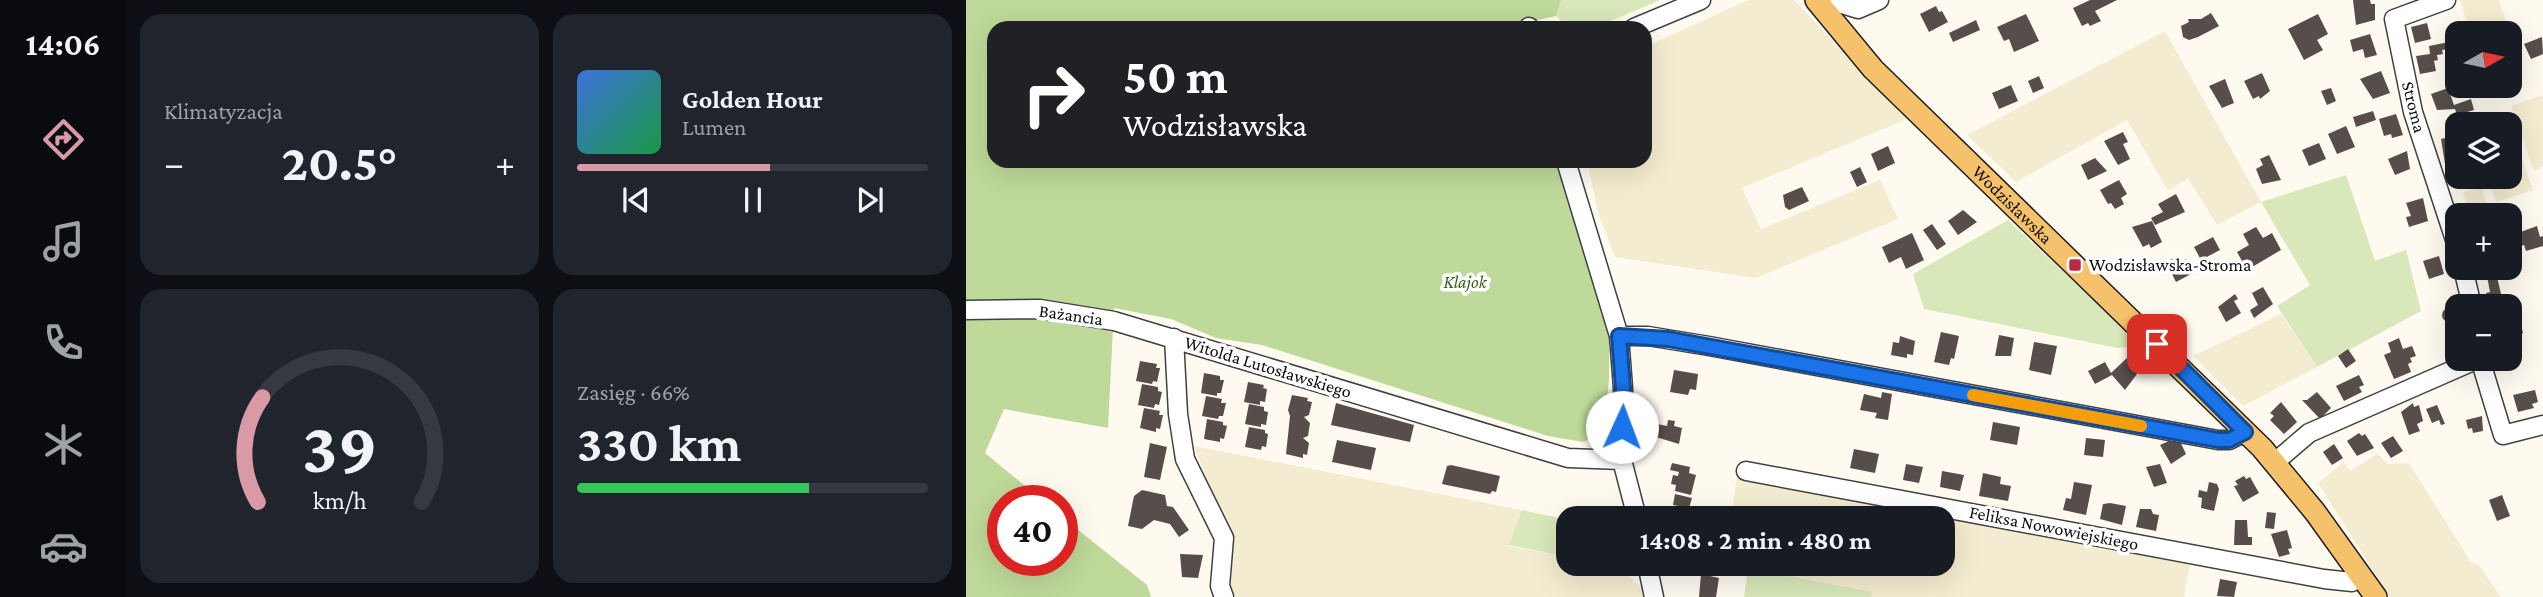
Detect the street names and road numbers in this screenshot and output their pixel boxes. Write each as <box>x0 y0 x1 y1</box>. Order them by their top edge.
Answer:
street label: Stroma <box>2398 79 2430 135</box>
street label: Wodzisławska <box>1968 161 2056 248</box>
street label: Bażancia <box>1038 301 1104 329</box>
street label: Witolda Lutosławskiego <box>1182 332 1354 402</box>
street label: Feliksa Nowowiejskiego <box>1968 502 2140 555</box>

